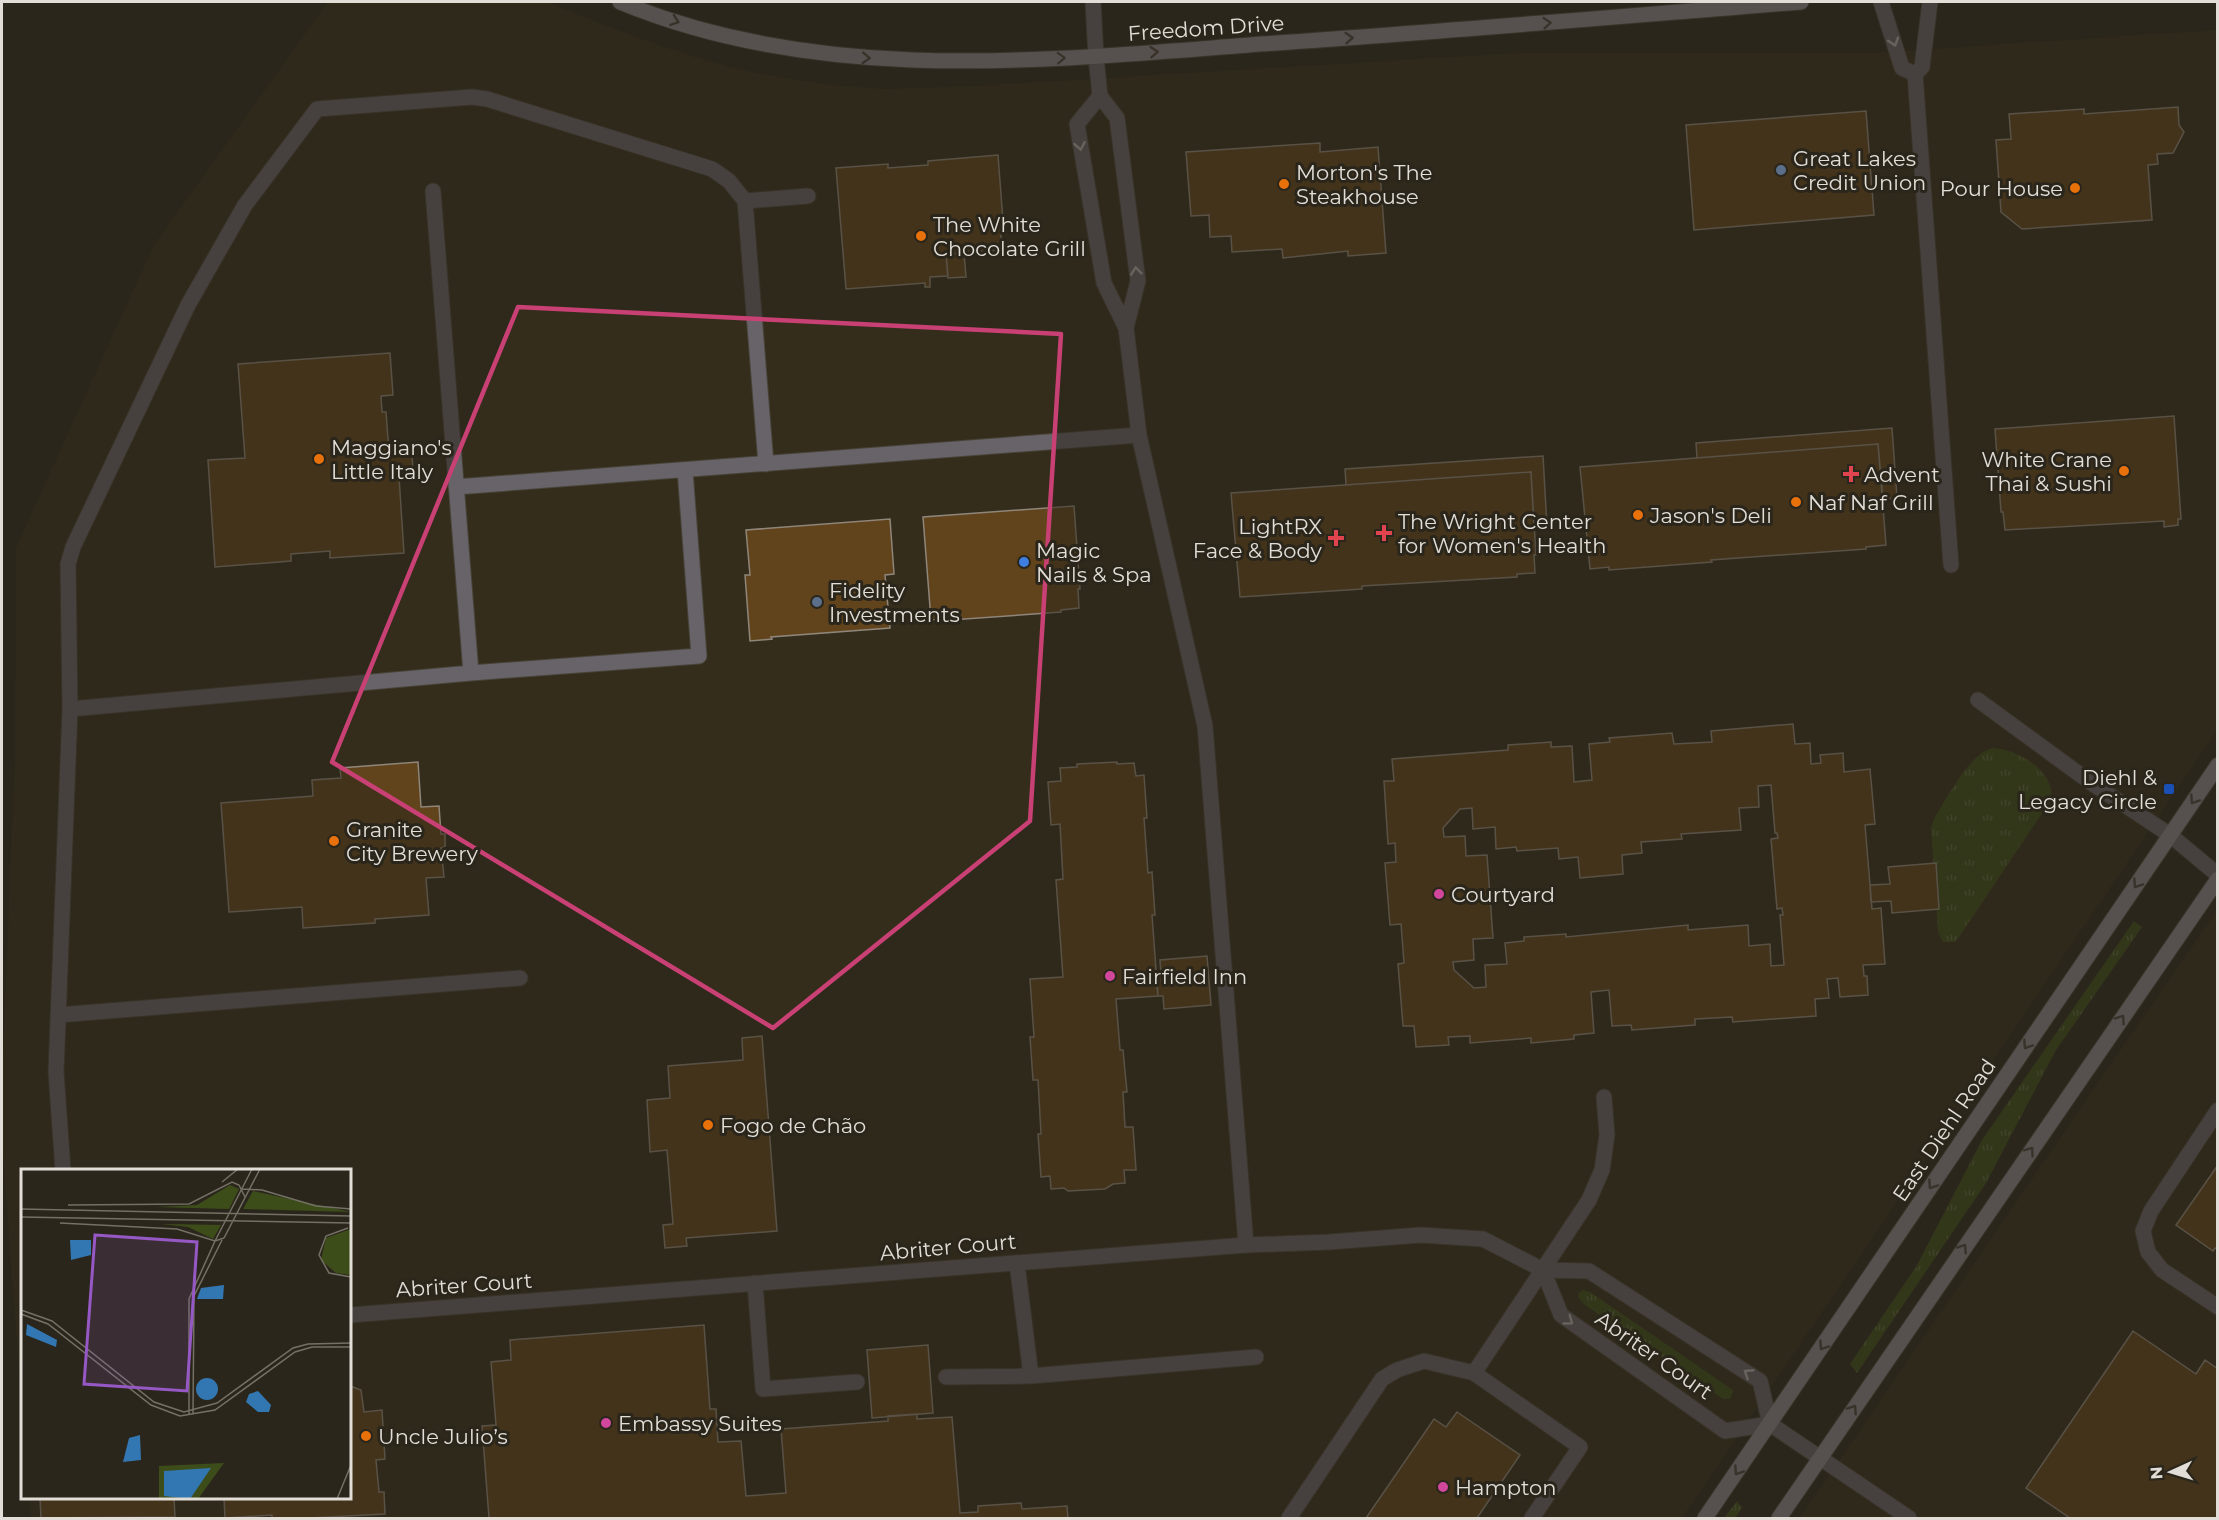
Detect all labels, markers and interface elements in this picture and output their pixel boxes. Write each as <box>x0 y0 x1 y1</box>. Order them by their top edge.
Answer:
street label: Freedom Drive <box>1127 10 1285 46</box>
one-way arrow <box>669 13 680 26</box>
one-way arrow <box>1542 17 1551 30</box>
one-way arrow <box>1344 32 1353 45</box>
one-way arrow <box>1886 36 1899 47</box>
one-way arrow <box>1150 46 1159 59</box>
one-way arrow <box>862 52 871 65</box>
one-way arrow <box>1057 52 1066 65</box>
one-way arrow <box>1074 141 1086 151</box>
place label: Great Lakes Credit Union <box>1793 146 1926 195</box>
place label: Morton's The Steakhouse <box>1296 160 1432 209</box>
marker: Great Lakes Credit Union <box>1774 163 1788 177</box>
place label: Pour House <box>1940 176 2063 201</box>
marker: Morton's The Steakhouse <box>1277 177 1291 191</box>
marker: Pour House <box>2068 181 2082 195</box>
place label: The White Chocolate Grill <box>933 212 1086 261</box>
marker: The White Chocolate Grill <box>914 229 928 243</box>
one-way arrow <box>1131 266 1143 276</box>
place label: Maggiano's Little Italy <box>331 435 452 484</box>
place label: White Crane Thai & Sushi <box>1981 447 2112 496</box>
marker: Maggiano's Little Italy <box>312 452 326 466</box>
place label: Advent <box>1864 462 1940 487</box>
marker: White Crane Thai & Sushi <box>2117 464 2131 478</box>
marker: Advent <box>1842 465 1860 483</box>
place label: Naf Naf Grill <box>1808 490 1934 515</box>
marker: Naf Naf Grill <box>1789 495 1803 509</box>
place label: Jason's Deli <box>1649 503 1772 528</box>
marker: Jason's Deli <box>1631 508 1645 522</box>
place label: The Wright Center for Women's Health <box>1398 509 1607 558</box>
place label: LightRX Face & Body <box>1193 514 1323 563</box>
marker: The Wright Center for Women's Health <box>1375 524 1393 542</box>
marker: LightRX Face & Body <box>1327 529 1345 547</box>
place label: Magic Nails & Spa <box>1036 538 1152 587</box>
marker: Magic Nails & Spa <box>1017 555 1031 569</box>
place label: Fidelity Investments <box>829 578 960 627</box>
marker: Fidelity Investments <box>810 595 824 609</box>
place label: Diehl & Legacy Circle <box>2018 765 2157 814</box>
marker: Diehl & Legacy Circle <box>2162 782 2176 796</box>
one-way arrow <box>2190 794 2201 805</box>
place label: Granite City Brewery <box>346 817 479 866</box>
marker: Granite City Brewery <box>327 834 341 848</box>
one-way arrow <box>2133 877 2144 888</box>
place label: Courtyard <box>1451 882 1555 907</box>
marker: Courtyard <box>1432 887 1446 901</box>
place label: Fairfield Inn <box>1122 964 1247 989</box>
marker: Fairfield Inn <box>1103 969 1117 983</box>
one-way arrow <box>2114 1015 2125 1026</box>
one-way arrow <box>2023 1039 2034 1050</box>
street label: East Diehl Road <box>1887 1054 2001 1206</box>
place label: Fogo de Chão <box>720 1113 866 1138</box>
marker: Fogo de Chão <box>701 1118 715 1132</box>
one-way arrow <box>2022 1147 2034 1157</box>
inset map <box>21 1169 351 1499</box>
one-way arrow <box>1928 1178 1939 1189</box>
street label: Abriter Court <box>879 1229 1017 1265</box>
one-way arrow <box>1956 1244 1967 1255</box>
street label: Abriter Court <box>395 1268 533 1302</box>
street label: Abriter Court <box>1591 1306 1717 1404</box>
one-way arrow <box>1563 1314 1574 1325</box>
one-way arrow <box>1819 1340 1830 1351</box>
one-way arrow <box>1744 1369 1755 1380</box>
one-way arrow <box>1846 1405 1857 1416</box>
place label: Embassy Suites <box>618 1411 782 1436</box>
marker: Embassy Suites <box>599 1416 613 1430</box>
place label: Uncle Julio’s <box>378 1424 508 1449</box>
marker: Uncle Julio’s <box>359 1429 373 1443</box>
north arrow <box>2141 1442 2201 1502</box>
one-way arrow <box>1734 1464 1745 1475</box>
text: N <box>2147 1466 2166 1480</box>
place label: Hampton <box>1455 1475 1556 1500</box>
marker: Hampton <box>1436 1480 1450 1494</box>

